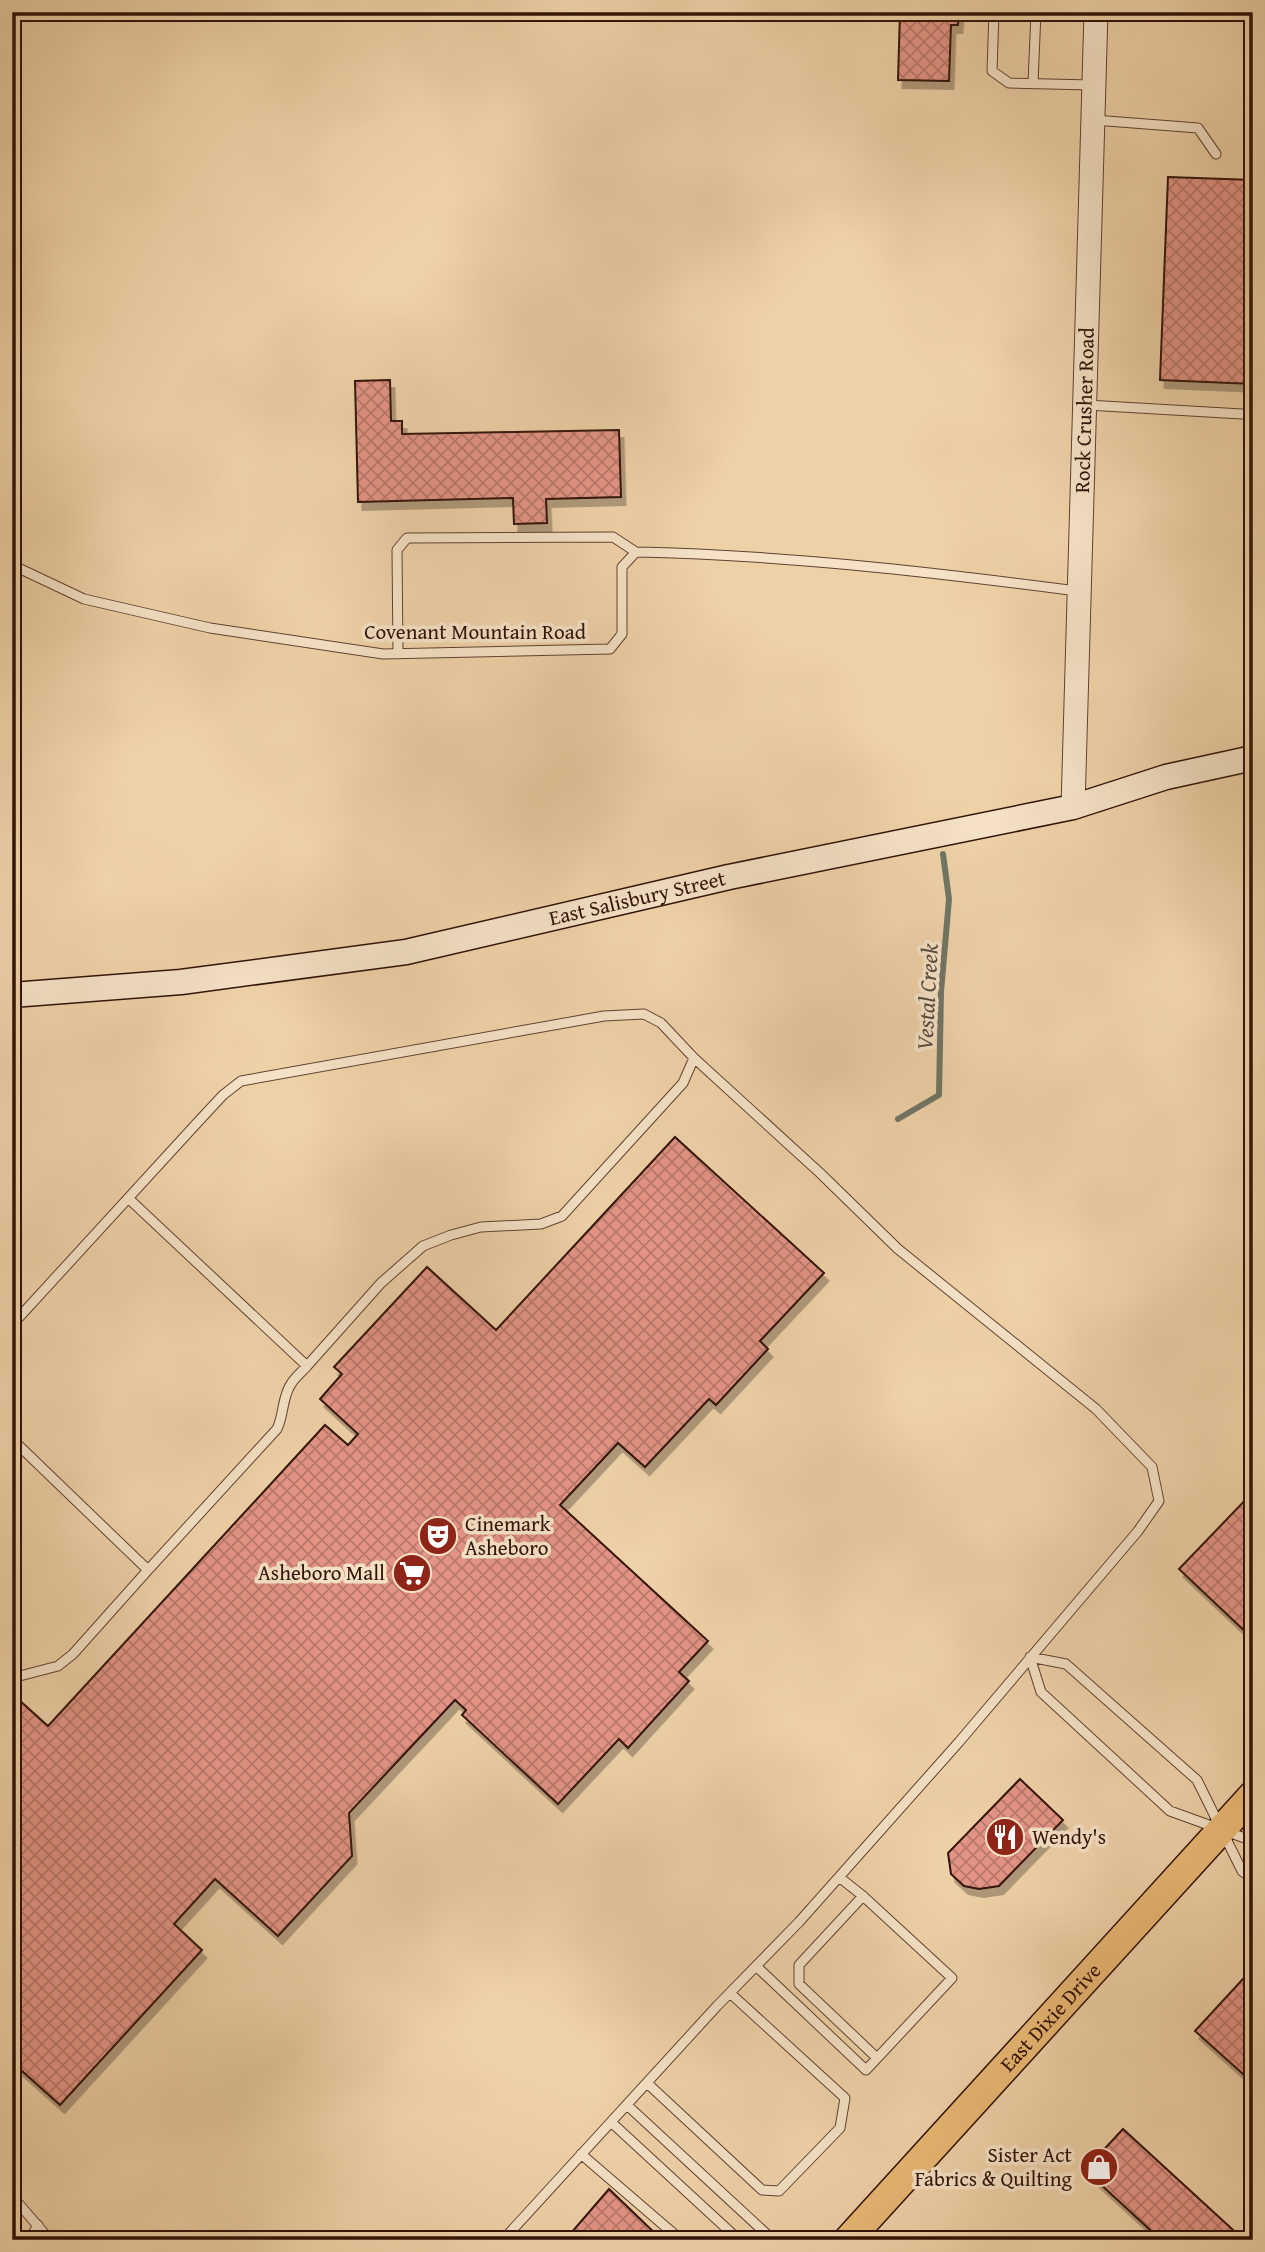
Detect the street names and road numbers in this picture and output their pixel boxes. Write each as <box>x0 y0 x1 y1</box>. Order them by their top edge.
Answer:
street label: Rock Crusher Road <box>1066 326 1102 493</box>
street label: Covenant Mountain Road <box>364 616 587 647</box>
street label: East Salisbury Street <box>546 862 729 933</box>
street label: East Dixie Drive <box>992 1956 1108 2078</box>

